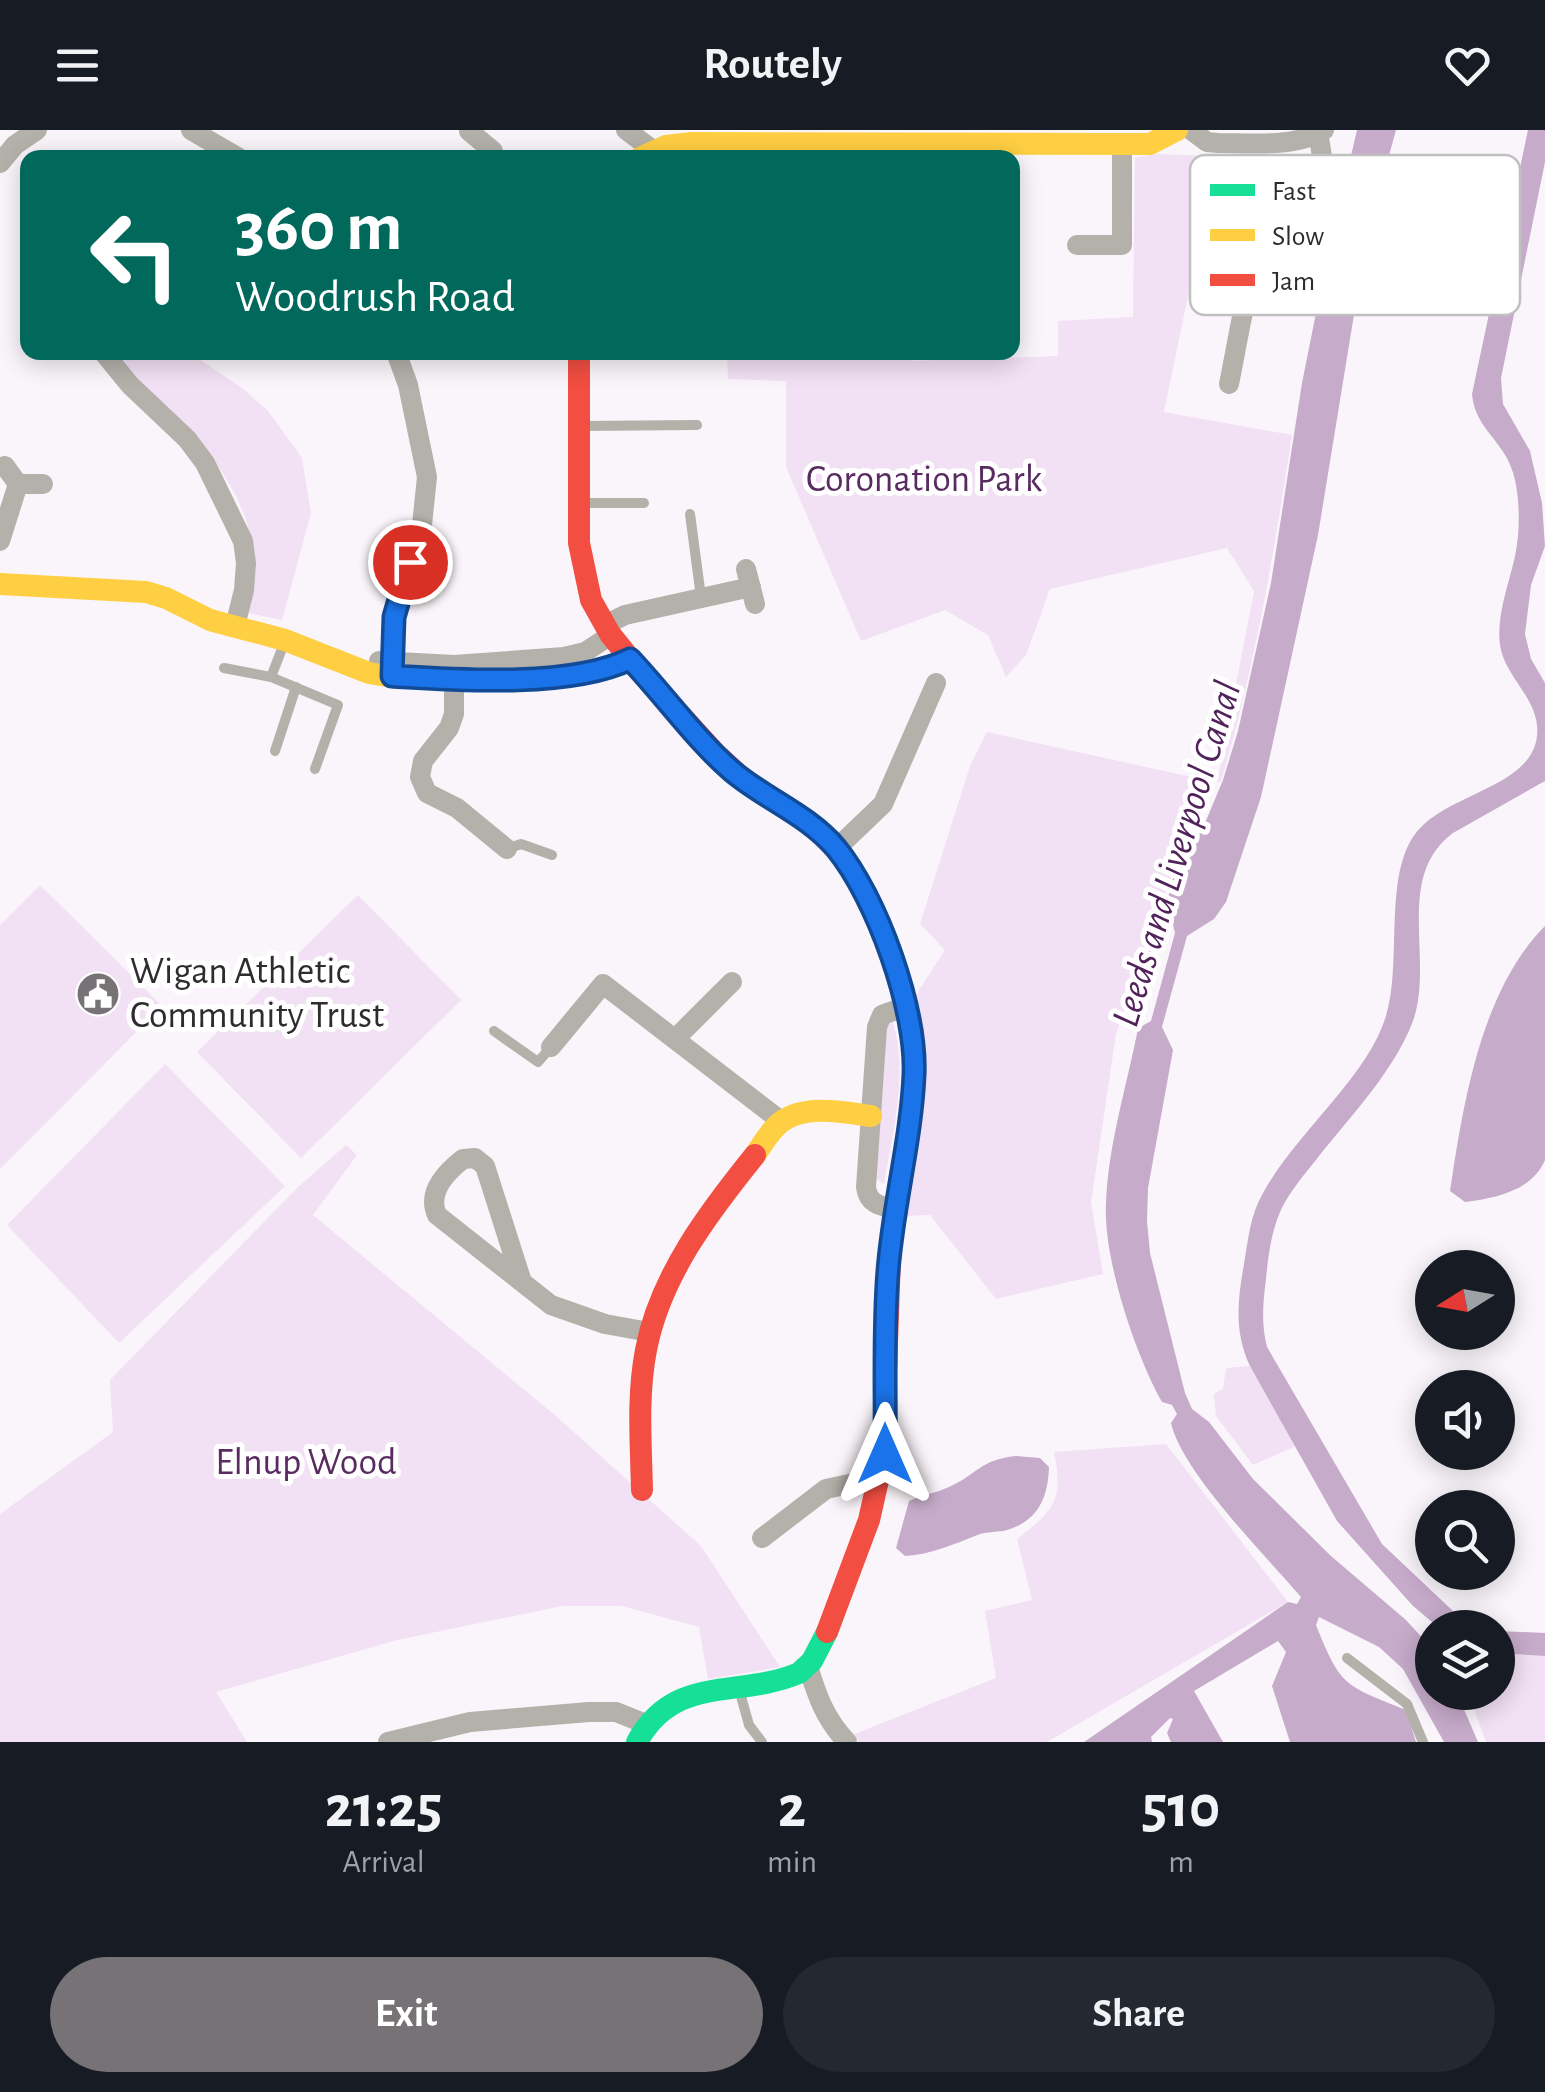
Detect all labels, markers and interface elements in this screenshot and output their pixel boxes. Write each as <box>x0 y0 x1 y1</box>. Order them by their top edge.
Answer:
icon: menu <box>50 38 105 93</box>
icon: heart <box>1440 38 1495 93</box>
text: Routely <box>703 42 842 87</box>
legend <box>1190 155 1520 315</box>
text: Fast <box>1272 178 1316 206</box>
icon: left <box>70 190 200 320</box>
text: 360 m <box>235 193 403 263</box>
text: Slow <box>1272 223 1324 251</box>
text: Jam <box>1272 268 1315 296</box>
text: Woodrush Road <box>235 275 515 320</box>
park label: Coronation Park <box>806 461 1043 499</box>
pin <box>368 520 453 605</box>
icon: arrive <box>383 535 438 590</box>
water label: Leeds and Liverpool Canal <box>1105 676 1249 1032</box>
place label: Wigan Athletic Community Trust <box>130 953 384 1035</box>
public building icon: Wigan Athletic Community Trust <box>75 971 121 1017</box>
north arrow <box>1415 1250 1515 1350</box>
map controls <box>1415 1250 1515 1710</box>
button: sound <box>1415 1370 1515 1470</box>
position arrow <box>833 1402 937 1506</box>
park label: Elnup Wood <box>215 1444 397 1482</box>
button: search <box>1415 1490 1515 1590</box>
button: layers <box>1415 1610 1515 1710</box>
text: 21:25 <box>325 1778 442 1838</box>
text: 2 <box>778 1778 806 1838</box>
text: 510 <box>1142 1778 1220 1838</box>
text: Arrival <box>342 1846 425 1878</box>
text: min <box>767 1846 817 1878</box>
text: m <box>1168 1846 1194 1878</box>
button: Exit <box>50 1957 763 2072</box>
button: Share <box>783 1957 1495 2072</box>

